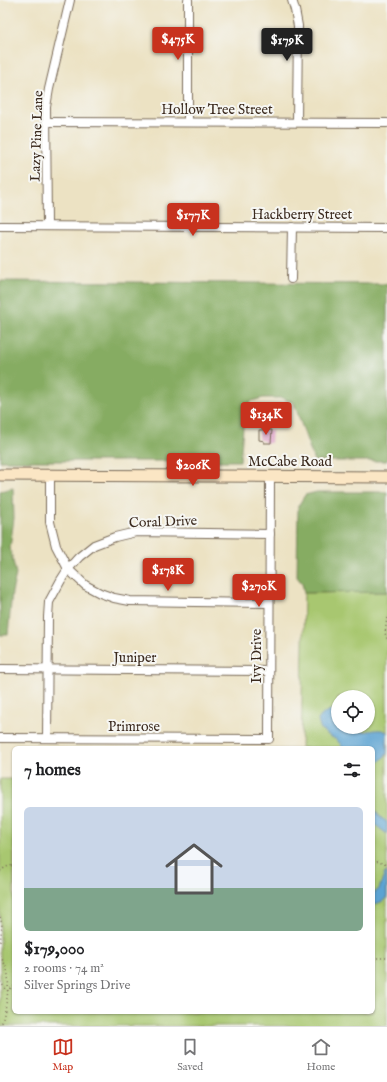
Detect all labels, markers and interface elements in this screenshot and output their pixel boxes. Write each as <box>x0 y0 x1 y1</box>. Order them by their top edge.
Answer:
pin: $475K <box>150 27 206 61</box>
pin: $179K <box>259 28 315 62</box>
text: $475K <box>161 31 195 48</box>
text: $179K <box>270 32 304 49</box>
street label: Lazy Pine Lane <box>26 90 48 182</box>
street label: Hollow Tree Street <box>161 101 273 119</box>
pin: $177K <box>165 203 221 237</box>
street label: Hackberry Street <box>252 206 352 224</box>
text: $177K <box>176 207 210 224</box>
pin: $134K <box>238 402 294 436</box>
text: $134K <box>250 406 282 423</box>
pin: $206K <box>165 453 221 487</box>
street label: McCabe Road <box>248 453 332 471</box>
text: $206K <box>176 457 210 474</box>
street label: Coral Drive <box>129 512 198 532</box>
pin: $178K <box>140 558 196 592</box>
text: $178K <box>152 562 184 579</box>
pin: $270K <box>231 574 287 608</box>
text: $270K <box>241 578 277 595</box>
street label: Ivy Drive <box>248 628 266 683</box>
street label: Juniper <box>112 649 156 667</box>
map controls <box>331 690 375 734</box>
button: locate <box>331 690 375 734</box>
street label: Primrose <box>108 718 160 736</box>
icon: filters <box>341 759 363 781</box>
text: 7 homes <box>24 760 81 781</box>
icon: home <box>158 833 230 905</box>
text: $179,000 <box>24 939 85 960</box>
text: 2 rooms · 74 m² <box>24 960 104 977</box>
text: Silver Springs Drive <box>24 977 130 994</box>
tab: Map <box>52 1036 74 1074</box>
tab: Saved <box>177 1036 203 1074</box>
tab: Home <box>307 1036 335 1074</box>

